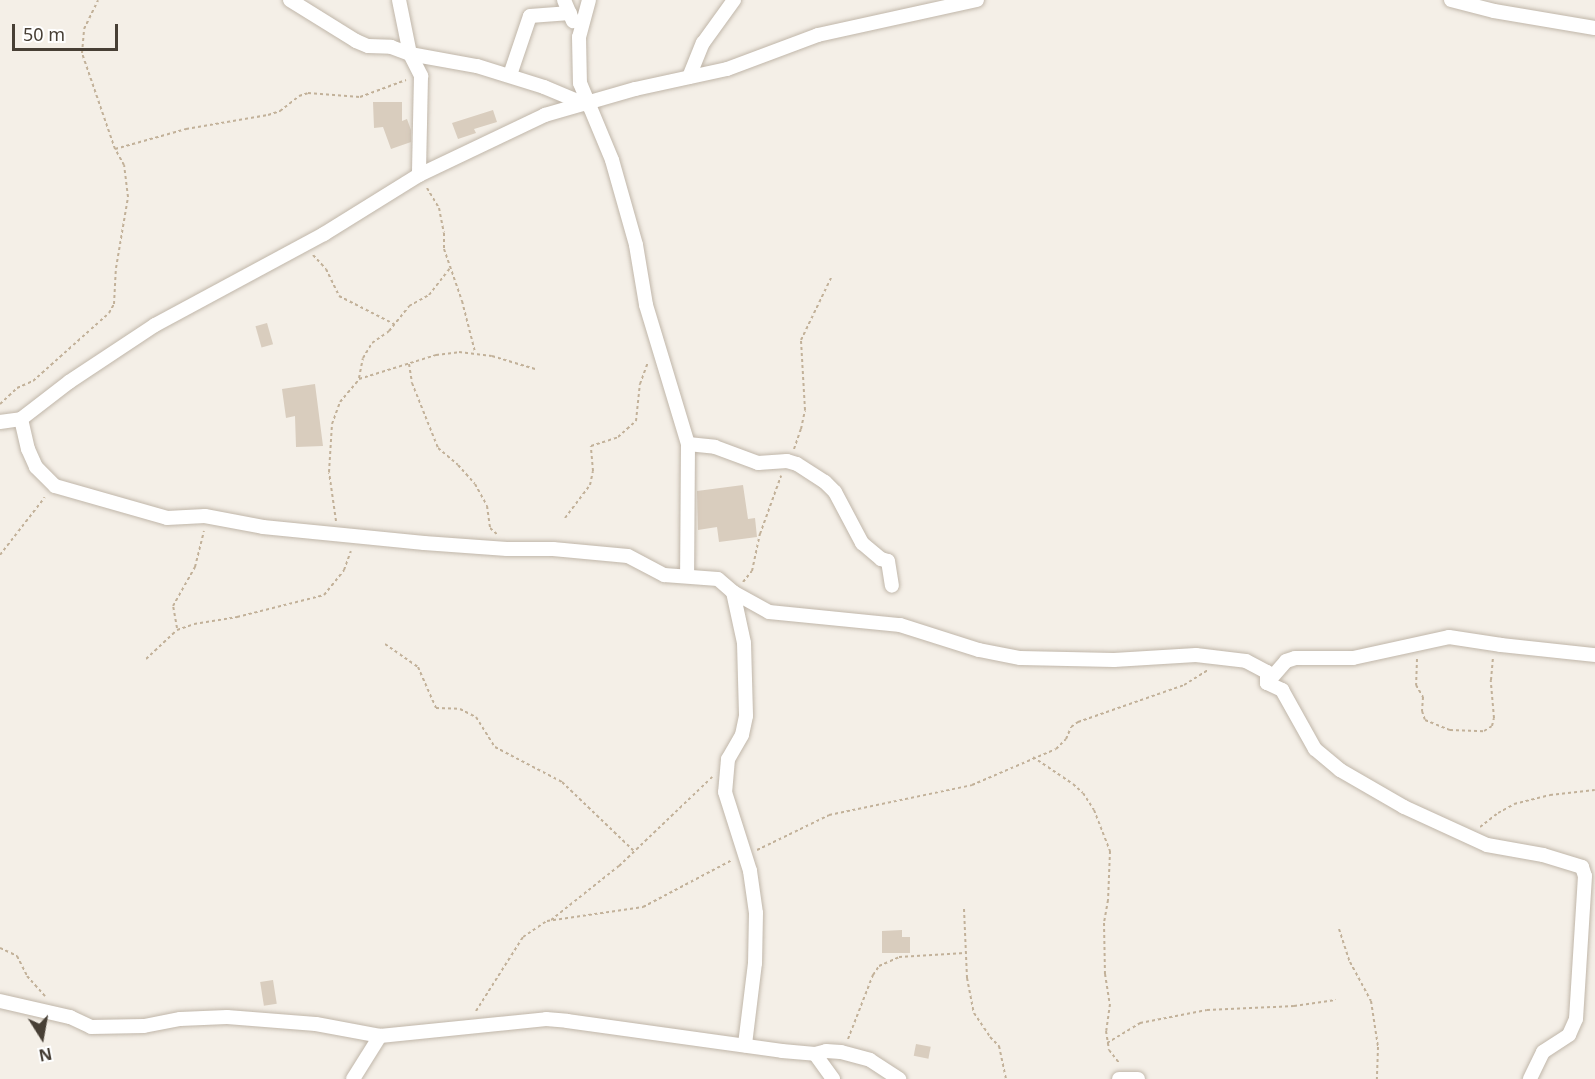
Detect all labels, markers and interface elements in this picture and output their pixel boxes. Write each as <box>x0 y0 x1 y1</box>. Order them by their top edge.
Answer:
scale bar <box>15 12 122 50</box>
text: 50 m <box>23 22 65 46</box>
north arrow <box>12 1007 72 1067</box>
text: N <box>37 1043 54 1067</box>

